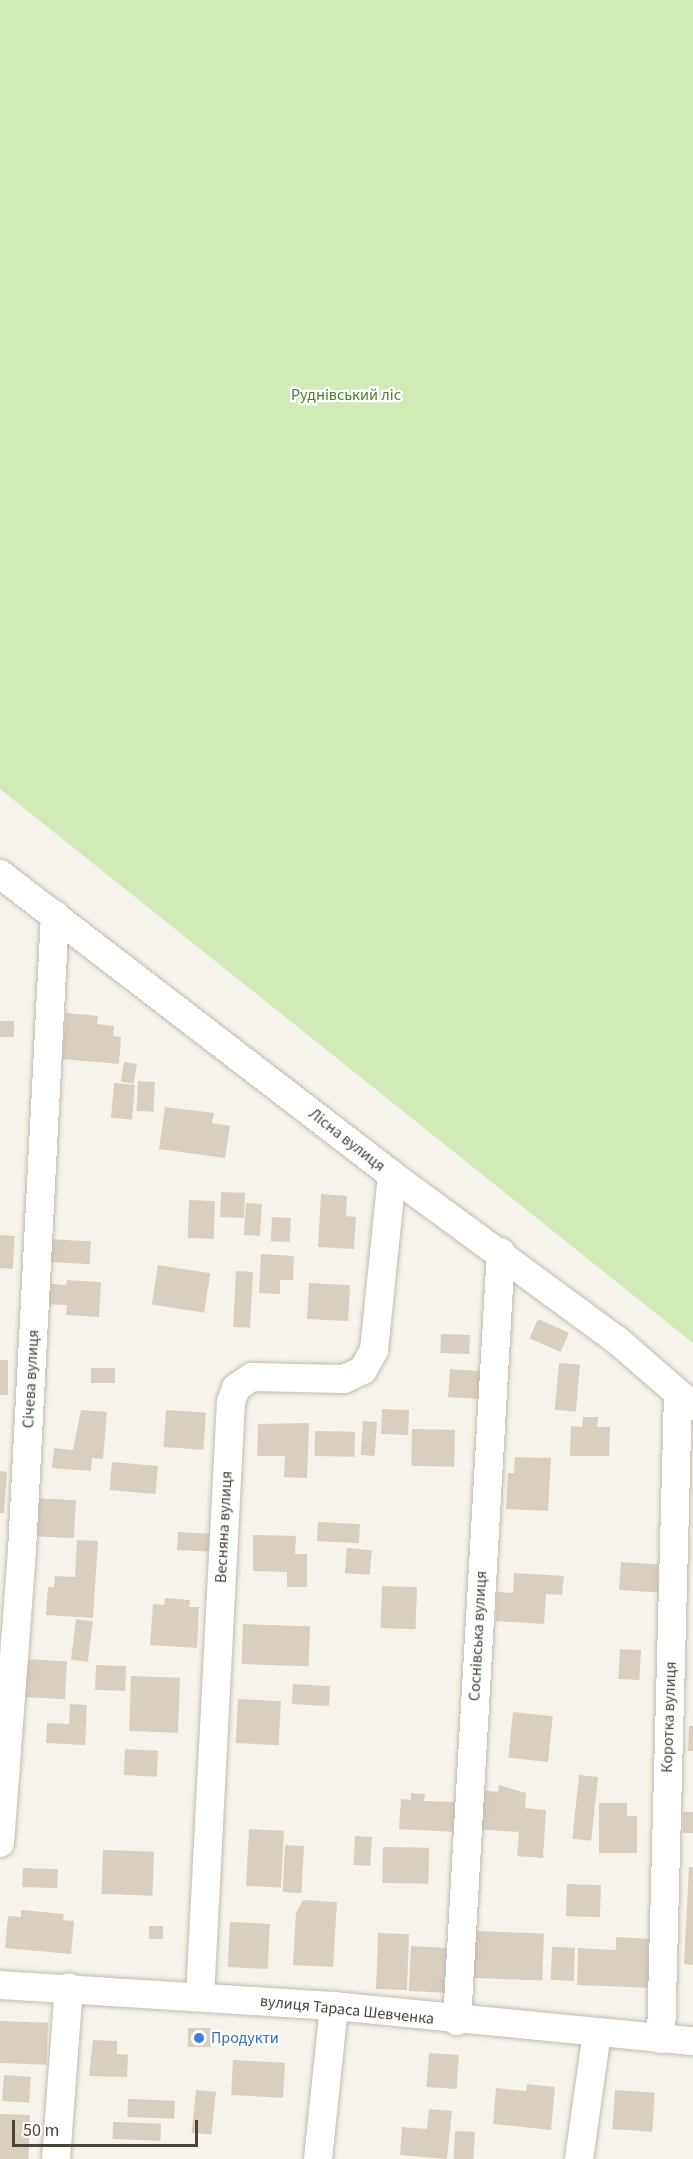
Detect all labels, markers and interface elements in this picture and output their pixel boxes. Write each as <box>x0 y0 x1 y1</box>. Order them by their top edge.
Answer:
park label: Руднівський ліс <box>291 385 401 405</box>
street label: Лісна вулиця <box>305 1104 389 1176</box>
street label: Січева вулиця <box>19 1329 43 1429</box>
street label: Весняна вулиця <box>211 1470 237 1584</box>
street label: Соснівська вулиця <box>465 1570 491 1702</box>
street label: Коротка вулиця <box>657 1661 681 1773</box>
street label: вулиця Тараса Шевченка <box>259 1991 435 2029</box>
place label: Продукти <box>211 2028 279 2048</box>
marker: Продукти <box>192 2031 206 2045</box>
scale bar <box>15 2108 201 2146</box>
text: 50 m <box>23 2118 59 2143</box>

